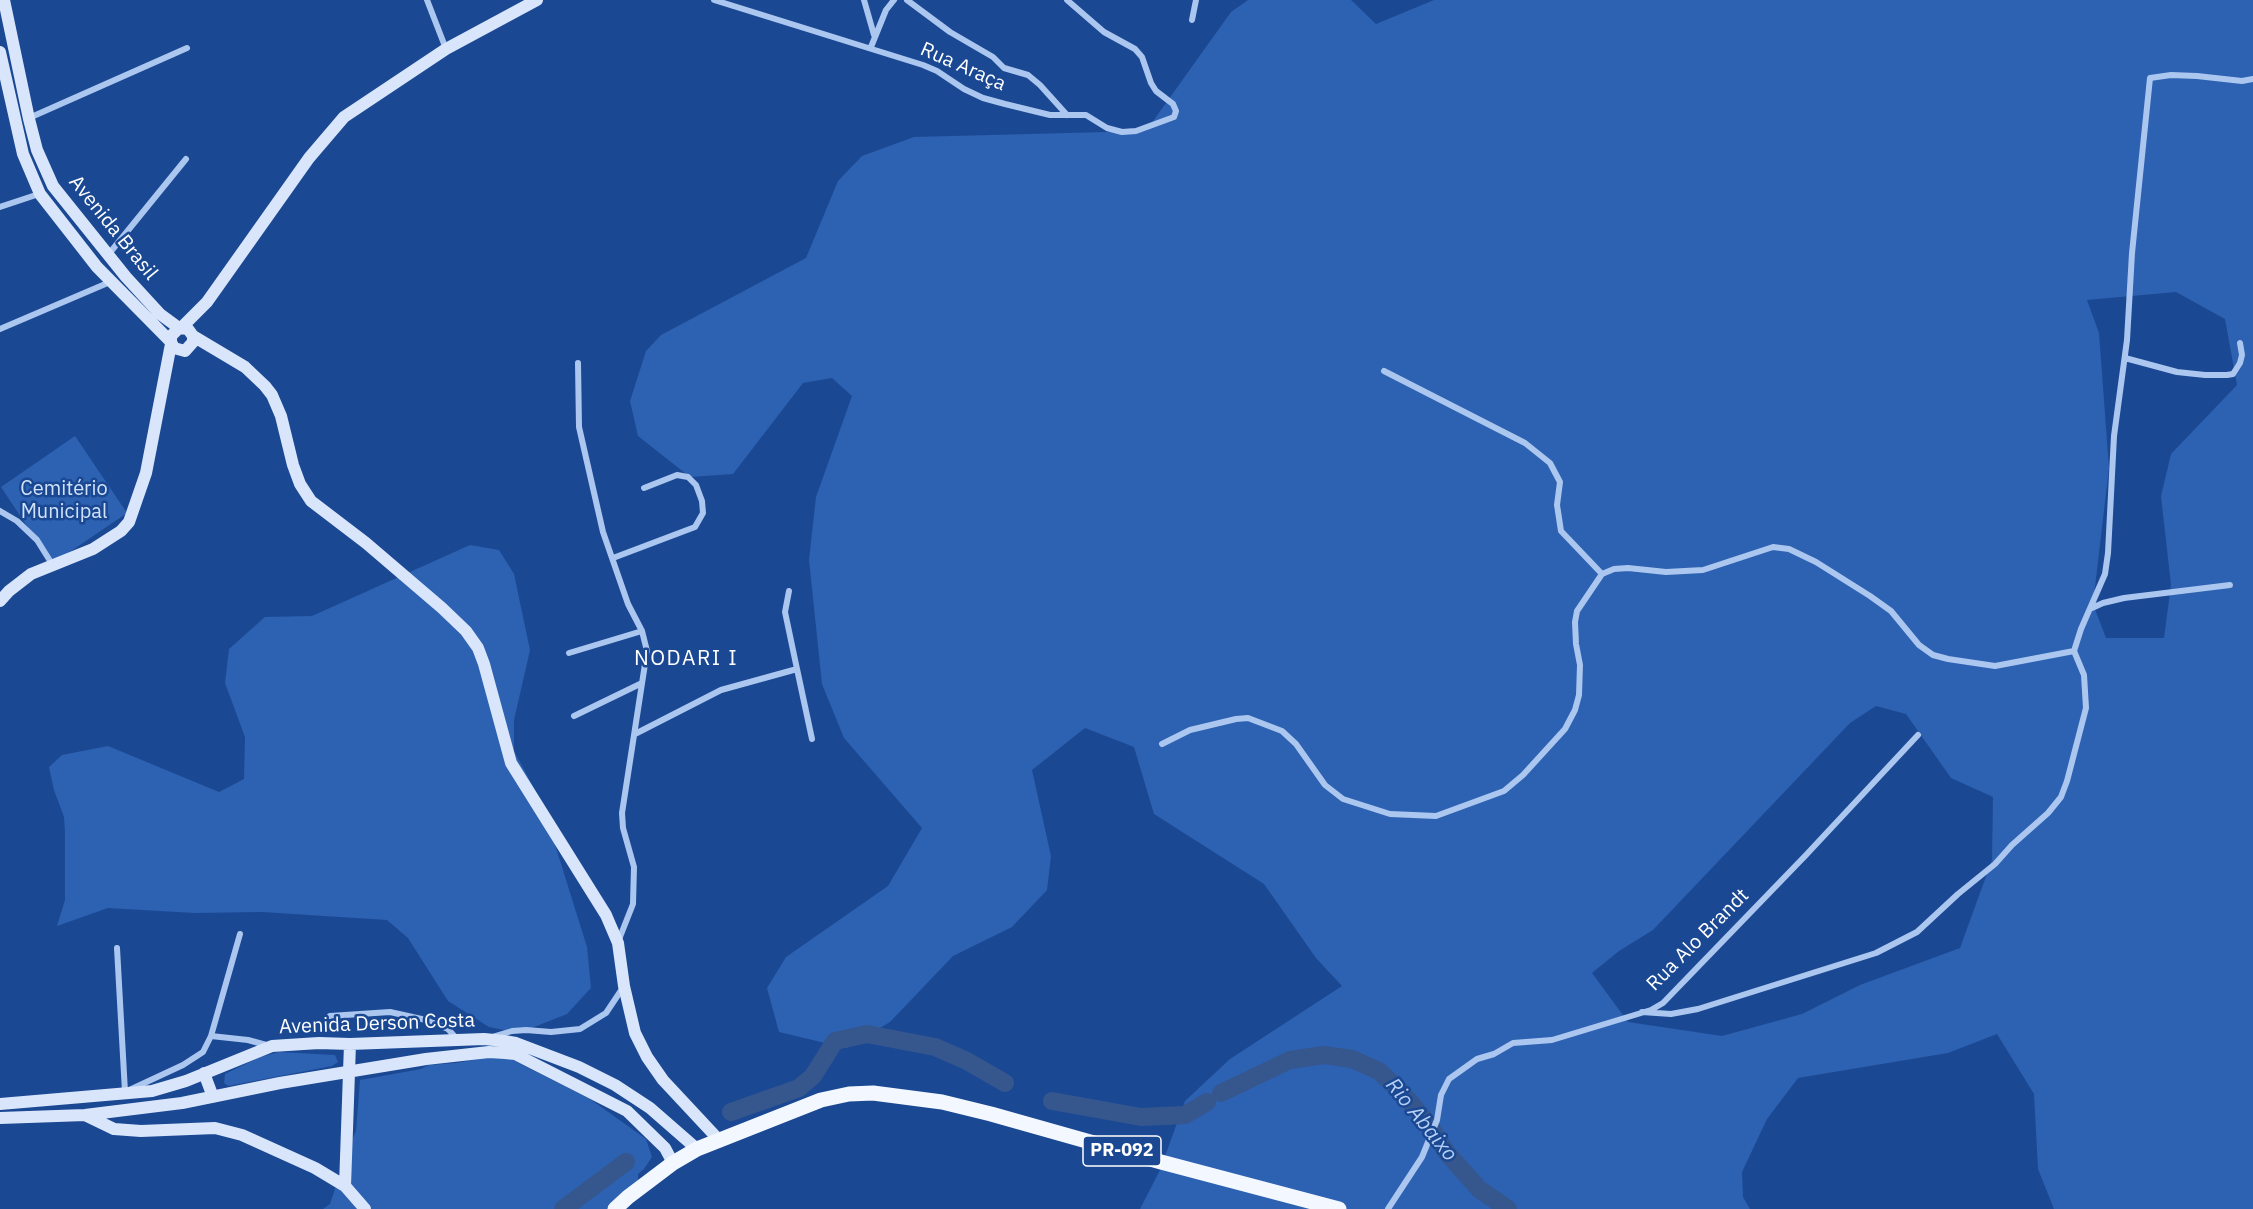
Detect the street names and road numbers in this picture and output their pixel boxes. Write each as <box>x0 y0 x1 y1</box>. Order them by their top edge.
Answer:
street label: Rua Araça <box>917 38 1009 96</box>
street label: Avenida Brasil <box>64 171 162 285</box>
street label: Rua Alo Brandt <box>1642 884 1754 996</box>
street label: Avenida Derson Costa <box>279 1009 475 1039</box>
road number: PR-092 <box>1083 1136 1161 1166</box>

